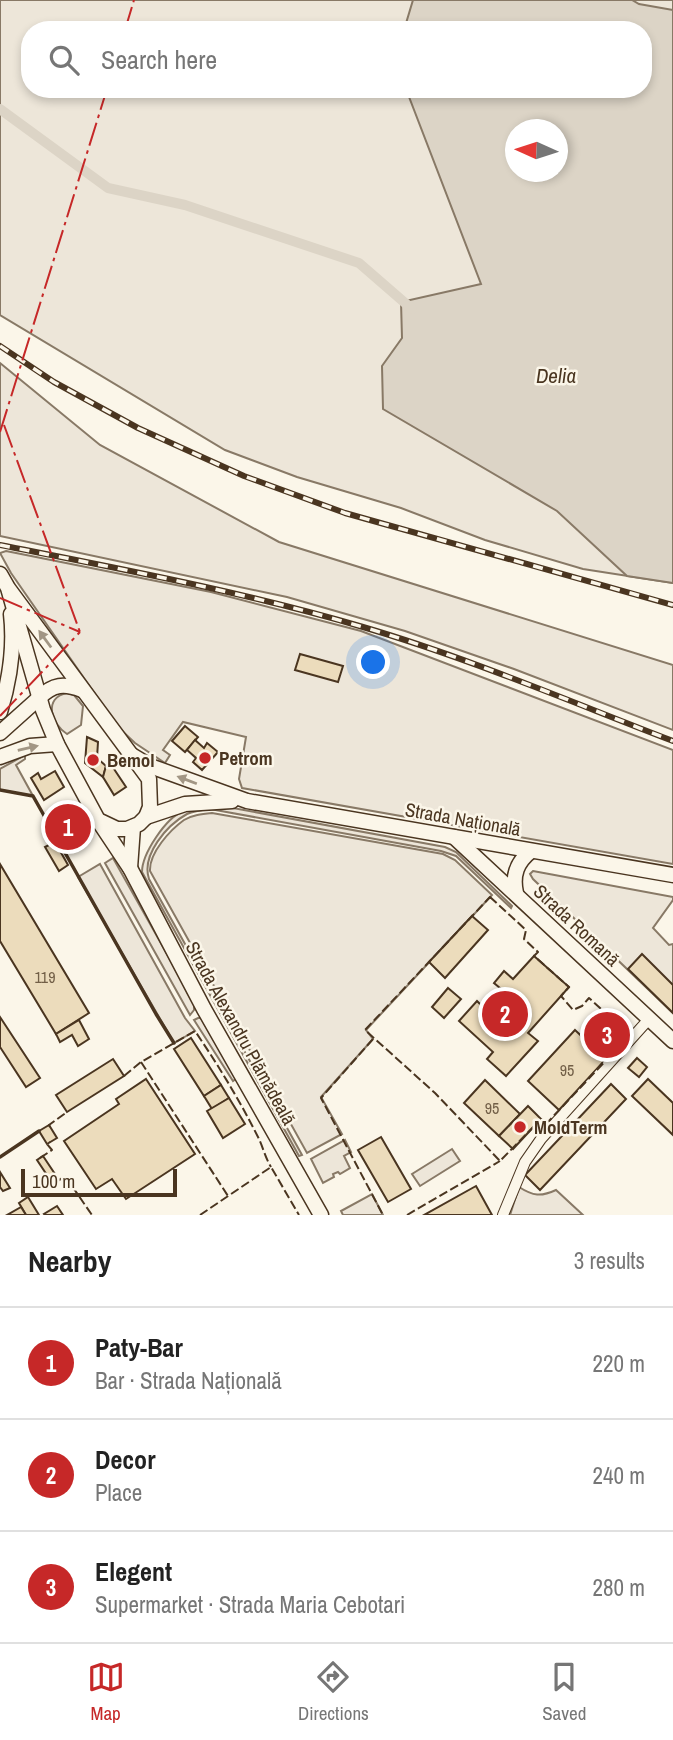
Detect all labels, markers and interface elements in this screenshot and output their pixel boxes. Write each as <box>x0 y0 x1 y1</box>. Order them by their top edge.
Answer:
search box <box>21 21 652 98</box>
icon: search <box>45 41 83 79</box>
text: Search here <box>101 42 217 77</box>
north arrow <box>505 119 568 182</box>
water label: Delia <box>536 361 576 390</box>
one-way arrow <box>38 630 52 648</box>
your location <box>356 645 390 679</box>
one-way arrow <box>17 742 39 753</box>
place label: Petrom <box>219 745 273 771</box>
place label: Bemol <box>107 747 155 773</box>
marker: Petrom <box>197 750 213 766</box>
marker: Bemol <box>85 752 101 768</box>
one-way arrow <box>177 774 198 785</box>
street label: Strada Națională <box>403 796 523 842</box>
pin: 1 <box>45 801 91 853</box>
street label: Strada Romană <box>528 878 626 972</box>
street label: Strada Alexandru Plămădeală <box>180 937 302 1130</box>
house number: 119 <box>35 966 55 988</box>
pin: 2 <box>482 988 528 1040</box>
pin: 3 <box>584 1009 630 1061</box>
house number: 95 <box>560 1059 574 1081</box>
house number: 95 <box>485 1097 499 1119</box>
place label: MoldTerm <box>534 1114 607 1140</box>
marker: MoldTerm <box>512 1119 528 1135</box>
scale bar <box>21 1166 177 1198</box>
text: 100 m <box>32 1168 75 1194</box>
text: Nearby <box>28 1241 111 1281</box>
text: 3 results <box>574 1245 645 1276</box>
text: Paty-Bar <box>95 1330 183 1365</box>
text: 1 <box>46 1348 56 1379</box>
text: 220 m <box>593 1348 645 1379</box>
text: Bar · Strada Națională <box>95 1365 282 1396</box>
text: Decor <box>95 1442 155 1477</box>
text: 2 <box>46 1460 56 1491</box>
text: 240 m <box>593 1460 645 1491</box>
text: Place <box>95 1477 142 1508</box>
text: Elegent <box>95 1554 172 1589</box>
text: 3 <box>46 1572 56 1603</box>
text: 280 m <box>593 1572 645 1603</box>
text: Supermarket · Strada Maria Cebotari <box>95 1589 405 1620</box>
tab: Map <box>87 1658 125 1726</box>
tab: Directions <box>298 1658 369 1726</box>
tab: Saved <box>542 1658 586 1726</box>

